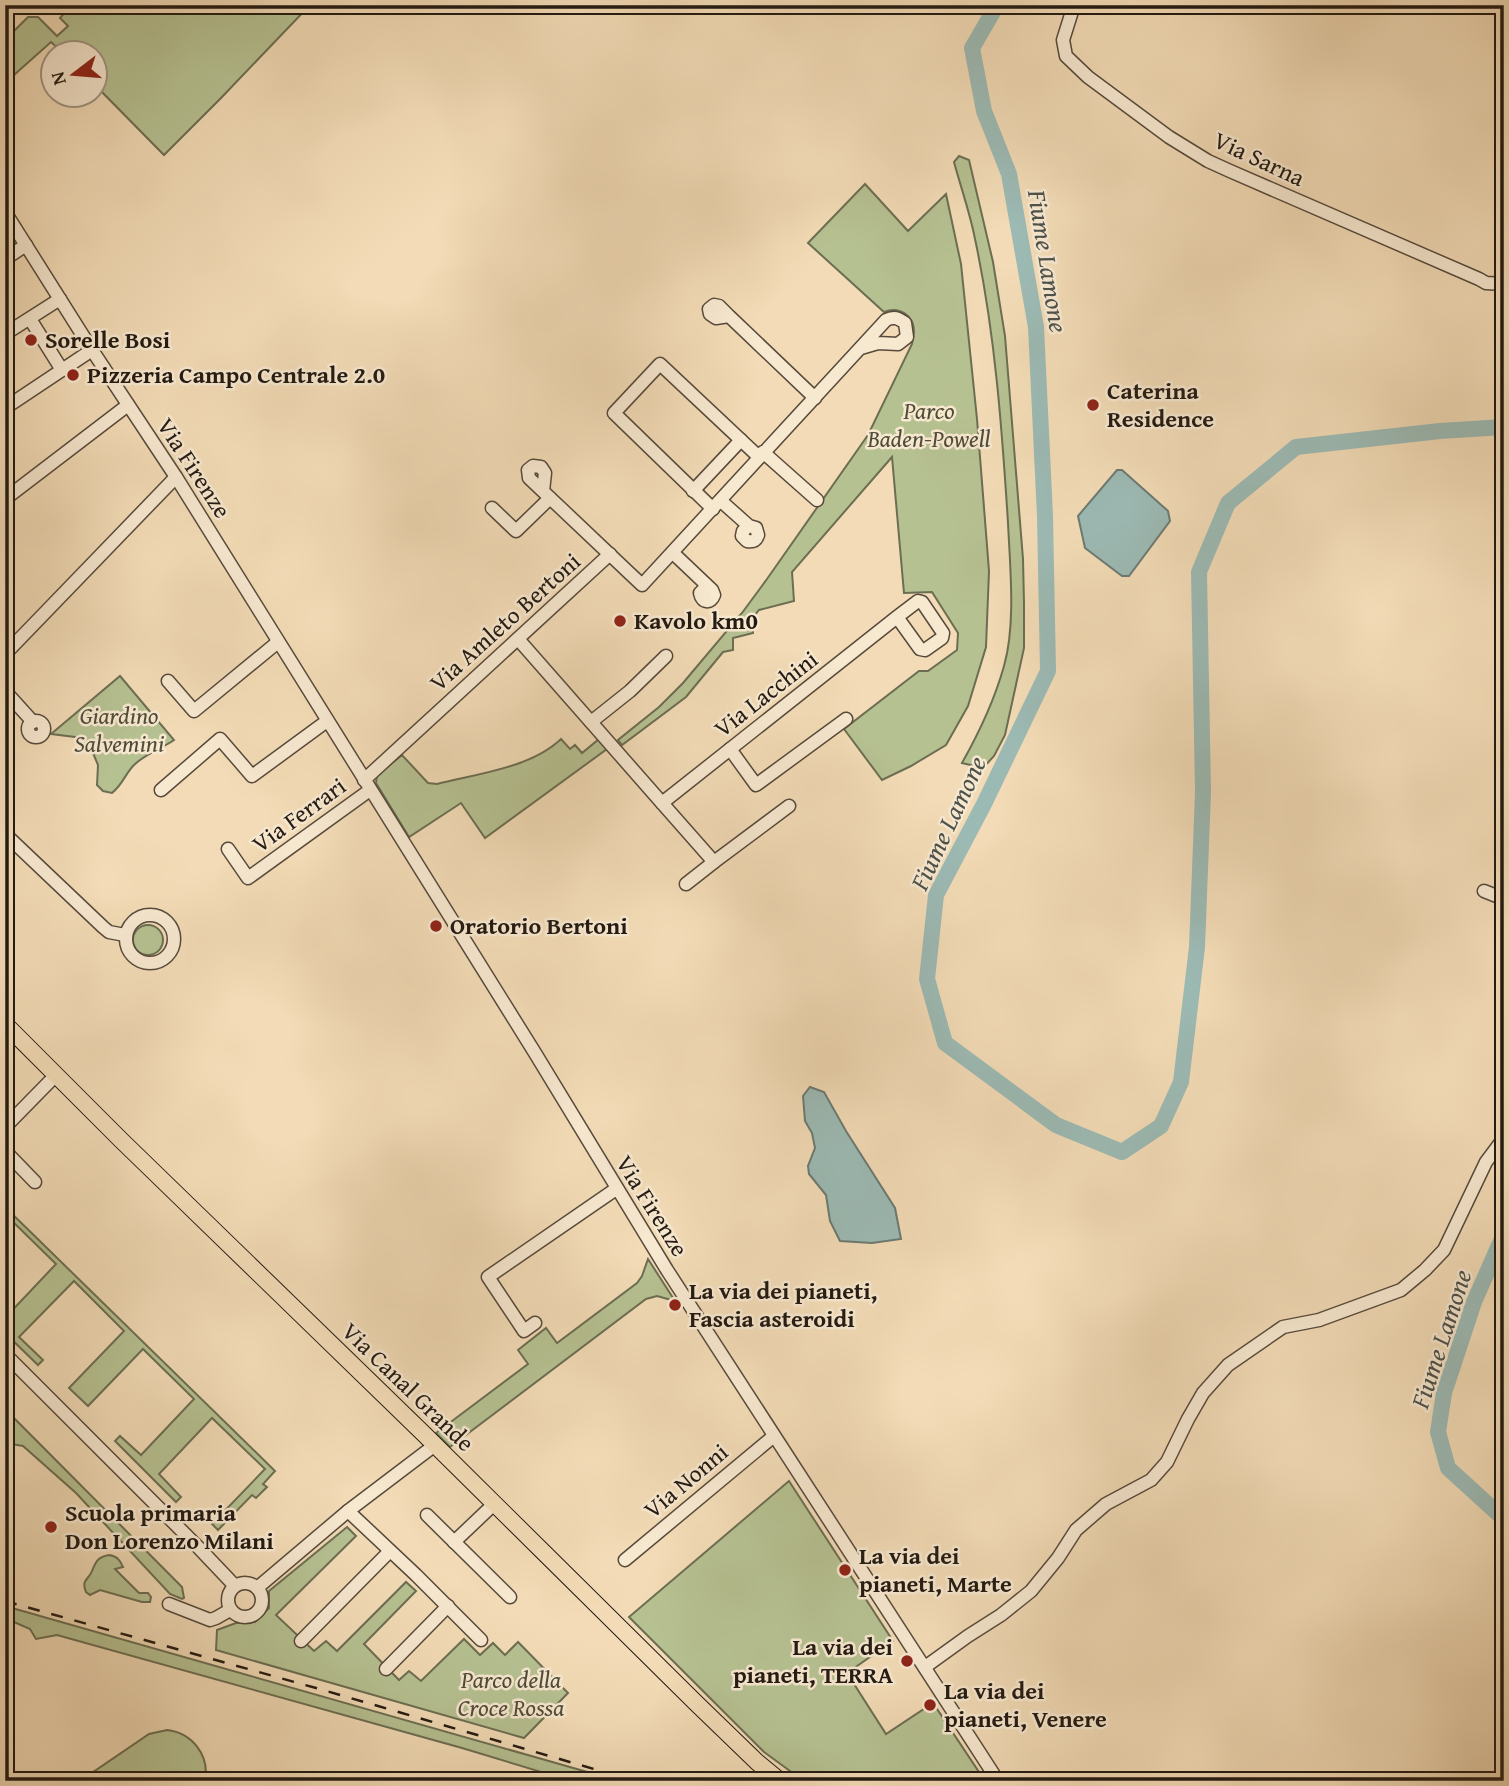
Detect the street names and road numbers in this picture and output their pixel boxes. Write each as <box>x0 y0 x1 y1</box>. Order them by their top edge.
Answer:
street label: Via Sarna <box>1208 122 1311 195</box>
street label: Via Firenze <box>149 411 240 525</box>
street label: Via Amleto Bertoni <box>421 544 588 699</box>
street label: Via Lacchini <box>706 642 825 745</box>
street label: Via Ferrari <box>244 768 353 861</box>
street label: Via Firenze <box>607 1148 697 1263</box>
street label: Via Canal Grande <box>334 1314 483 1459</box>
street label: Via Nonni <box>636 1435 736 1526</box>

